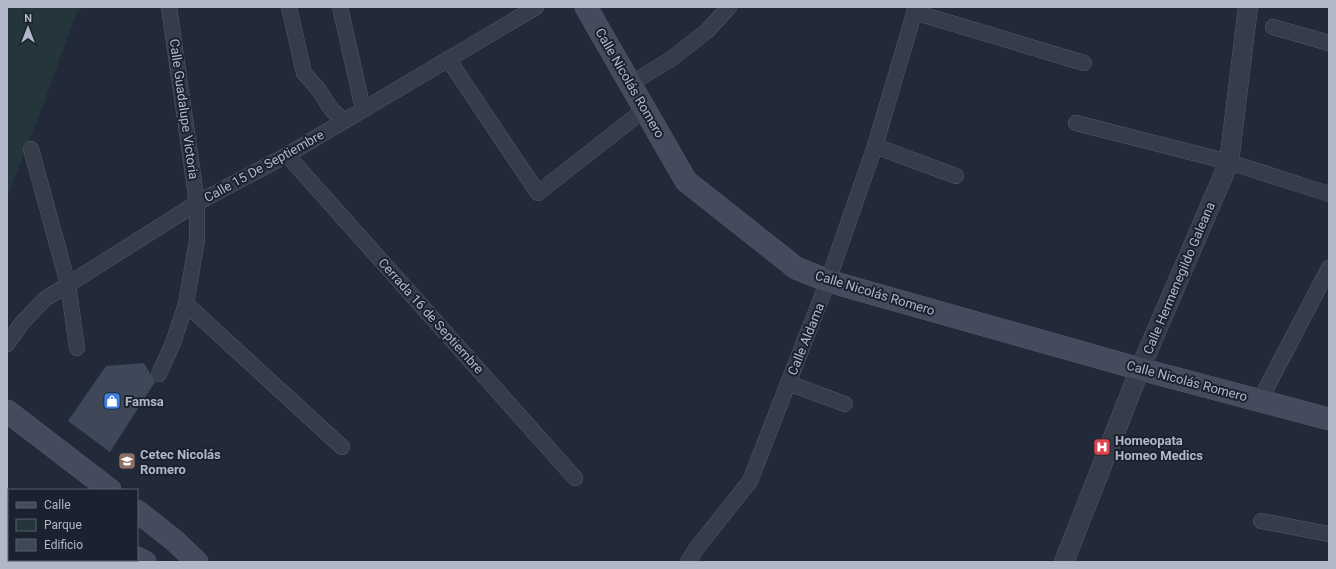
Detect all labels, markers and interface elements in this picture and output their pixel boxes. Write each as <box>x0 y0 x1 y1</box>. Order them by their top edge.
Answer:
north arrow <box>8 8 48 48</box>
text: N <box>24 12 32 25</box>
street label: Calle Nicolás Romero <box>592 25 668 141</box>
street label: Calle Guadalupe Victoria <box>167 38 201 180</box>
street label: Calle 15 De Septiembre <box>202 127 327 205</box>
street label: Calle Hermenegildo Galeana <box>1140 200 1218 356</box>
street label: Cerrada 16 de Septiembre <box>375 255 487 377</box>
street label: Calle Nicolás Romero <box>813 268 937 318</box>
street label: Calle Aldama <box>785 301 827 377</box>
street label: Calle Nicolás Romero <box>1125 358 1249 404</box>
shop icon: Famsa <box>102 391 122 411</box>
place label: Famsa <box>125 394 164 409</box>
place label: Homeopata Homeo Medics <box>1115 433 1203 463</box>
hospital icon: Homeopata Homeo Medics <box>1092 437 1112 457</box>
place label: Cetec Nicolás Romero <box>140 447 221 477</box>
school or university icon: Cetec Nicolás Romero <box>117 451 137 471</box>
legend <box>8 489 138 561</box>
text: Calle <box>44 498 71 512</box>
text: Parque <box>44 518 82 532</box>
text: Edificio <box>44 538 83 552</box>

